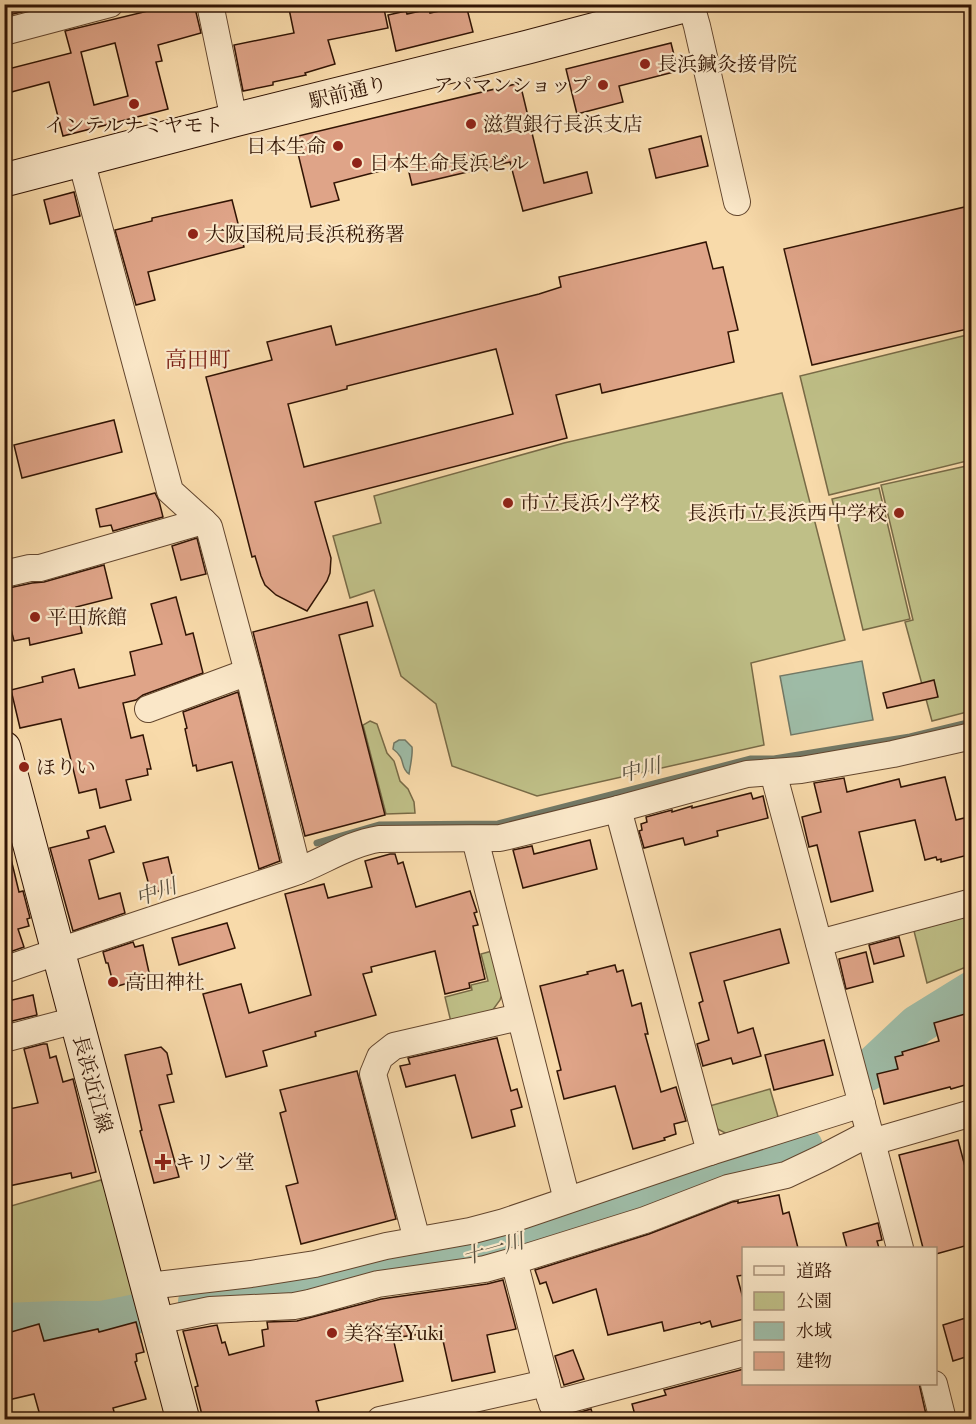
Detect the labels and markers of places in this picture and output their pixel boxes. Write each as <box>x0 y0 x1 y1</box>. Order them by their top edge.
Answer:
place label: 長浜鍼灸接骨院 <box>657 53 797 76</box>
marker: 長浜鍼灸接骨院 <box>638 57 652 71</box>
place label: アパマンショップ <box>434 74 591 97</box>
marker: アパマンショップ <box>596 78 610 92</box>
marker: インテルナミヤモト <box>127 97 141 111</box>
place label: 滋賀銀行長浜支店 <box>483 113 643 136</box>
place label: インテルナミヤモト <box>45 114 224 137</box>
marker: 滋賀銀行長浜支店 <box>464 117 478 131</box>
place label: 日本生命 <box>246 135 326 158</box>
marker: 日本生命 <box>331 139 345 153</box>
place label: 日本生命長浜ビル <box>369 152 529 175</box>
marker: 日本生命長浜ビル <box>350 156 364 170</box>
place label: 大阪国税局長浜税務署 <box>205 223 405 246</box>
marker: 大阪国税局長浜税務署 <box>186 227 200 241</box>
place label: 市立長浜小学校 <box>520 492 660 515</box>
marker: 市立長浜小学校 <box>501 496 515 510</box>
place label: 長浜市立長浜西中学校 <box>687 502 887 525</box>
marker: 長浜市立長浜西中学校 <box>892 506 906 520</box>
place label: 平田旅館 <box>47 606 127 629</box>
marker: 平田旅館 <box>28 610 42 624</box>
place label: ほりい <box>36 756 96 779</box>
marker: ほりい <box>17 760 31 774</box>
place label: 高田神社 <box>125 971 205 994</box>
marker: 高田神社 <box>106 975 120 989</box>
place label: キリン堂 <box>175 1151 255 1174</box>
marker: キリン堂 <box>156 1155 170 1169</box>
place label: 美容室Yuki <box>344 1322 444 1345</box>
marker: 美容室Yuki <box>325 1326 339 1340</box>

